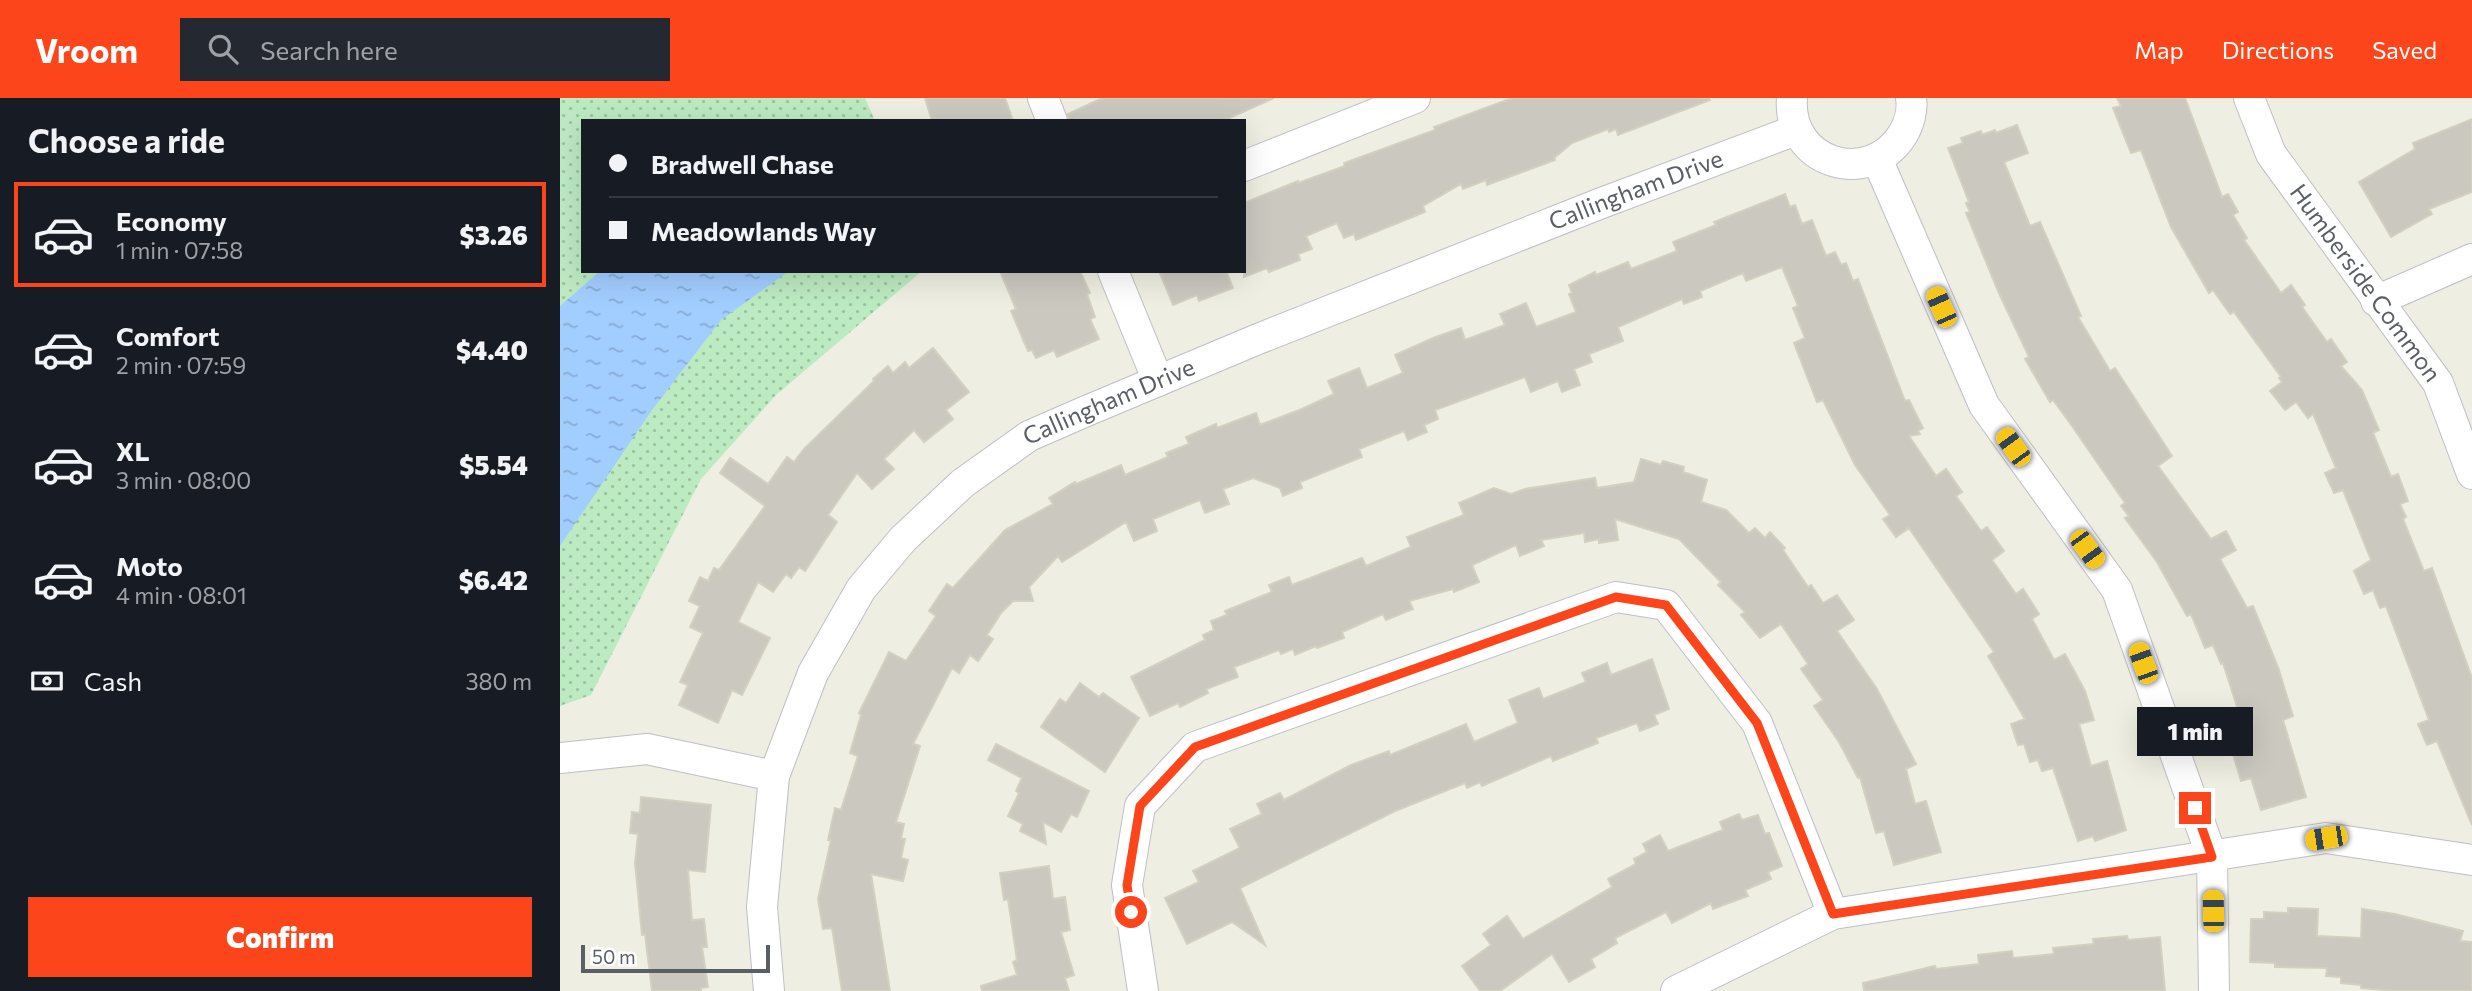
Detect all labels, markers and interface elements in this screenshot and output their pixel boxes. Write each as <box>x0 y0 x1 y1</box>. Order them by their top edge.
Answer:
search box <box>180 18 670 81</box>
text: Vroom <box>35 29 138 70</box>
icon: search <box>204 30 242 68</box>
text: Search here <box>260 34 398 65</box>
text: Map <box>2134 35 2184 64</box>
text: Directions <box>2222 35 2334 64</box>
text: Saved <box>2372 35 2437 64</box>
text: Choose a ride <box>28 120 225 160</box>
street label: Callingham Drive <box>1544 143 1727 235</box>
text: Bradwell Chase <box>651 148 834 179</box>
street label: Humberside Common <box>2285 178 2448 387</box>
icon: car <box>32 203 95 266</box>
text: Economy <box>116 205 227 236</box>
text: Meadowlands Way <box>651 215 877 246</box>
text: $3.26 <box>460 219 528 250</box>
text: 1 min · 07:58 <box>116 236 243 264</box>
car <box>1923 284 1960 330</box>
icon: car <box>32 318 95 381</box>
text: Comfort <box>116 320 219 351</box>
text: $4.40 <box>456 334 528 365</box>
text: 2 min · 07:59 <box>116 351 246 379</box>
street label: Callingham Drive <box>1018 351 1199 450</box>
car <box>1993 424 2034 470</box>
icon: car <box>32 433 95 496</box>
text: XL <box>116 435 150 466</box>
text: $5.54 <box>459 449 528 480</box>
text: 3 min · 08:00 <box>116 466 251 494</box>
car <box>2067 526 2108 572</box>
icon: car <box>32 548 95 611</box>
text: Moto <box>116 550 183 581</box>
text: $6.42 <box>459 564 528 595</box>
text: 4 min · 08:01 <box>116 581 247 609</box>
car <box>2126 640 2161 686</box>
icon: cash <box>28 662 66 700</box>
text: Cash <box>84 665 142 696</box>
text: 380 m <box>465 667 532 695</box>
callout: 1 min <box>2137 706 2253 756</box>
text: 1 min <box>2167 717 2223 745</box>
route end <box>2179 792 2211 824</box>
car <box>2304 824 2349 852</box>
car <box>2203 890 2224 932</box>
route start <box>1115 896 1147 928</box>
button: Confirm <box>28 897 532 977</box>
scale bar <box>581 942 770 974</box>
text: 50 m <box>592 945 636 968</box>

